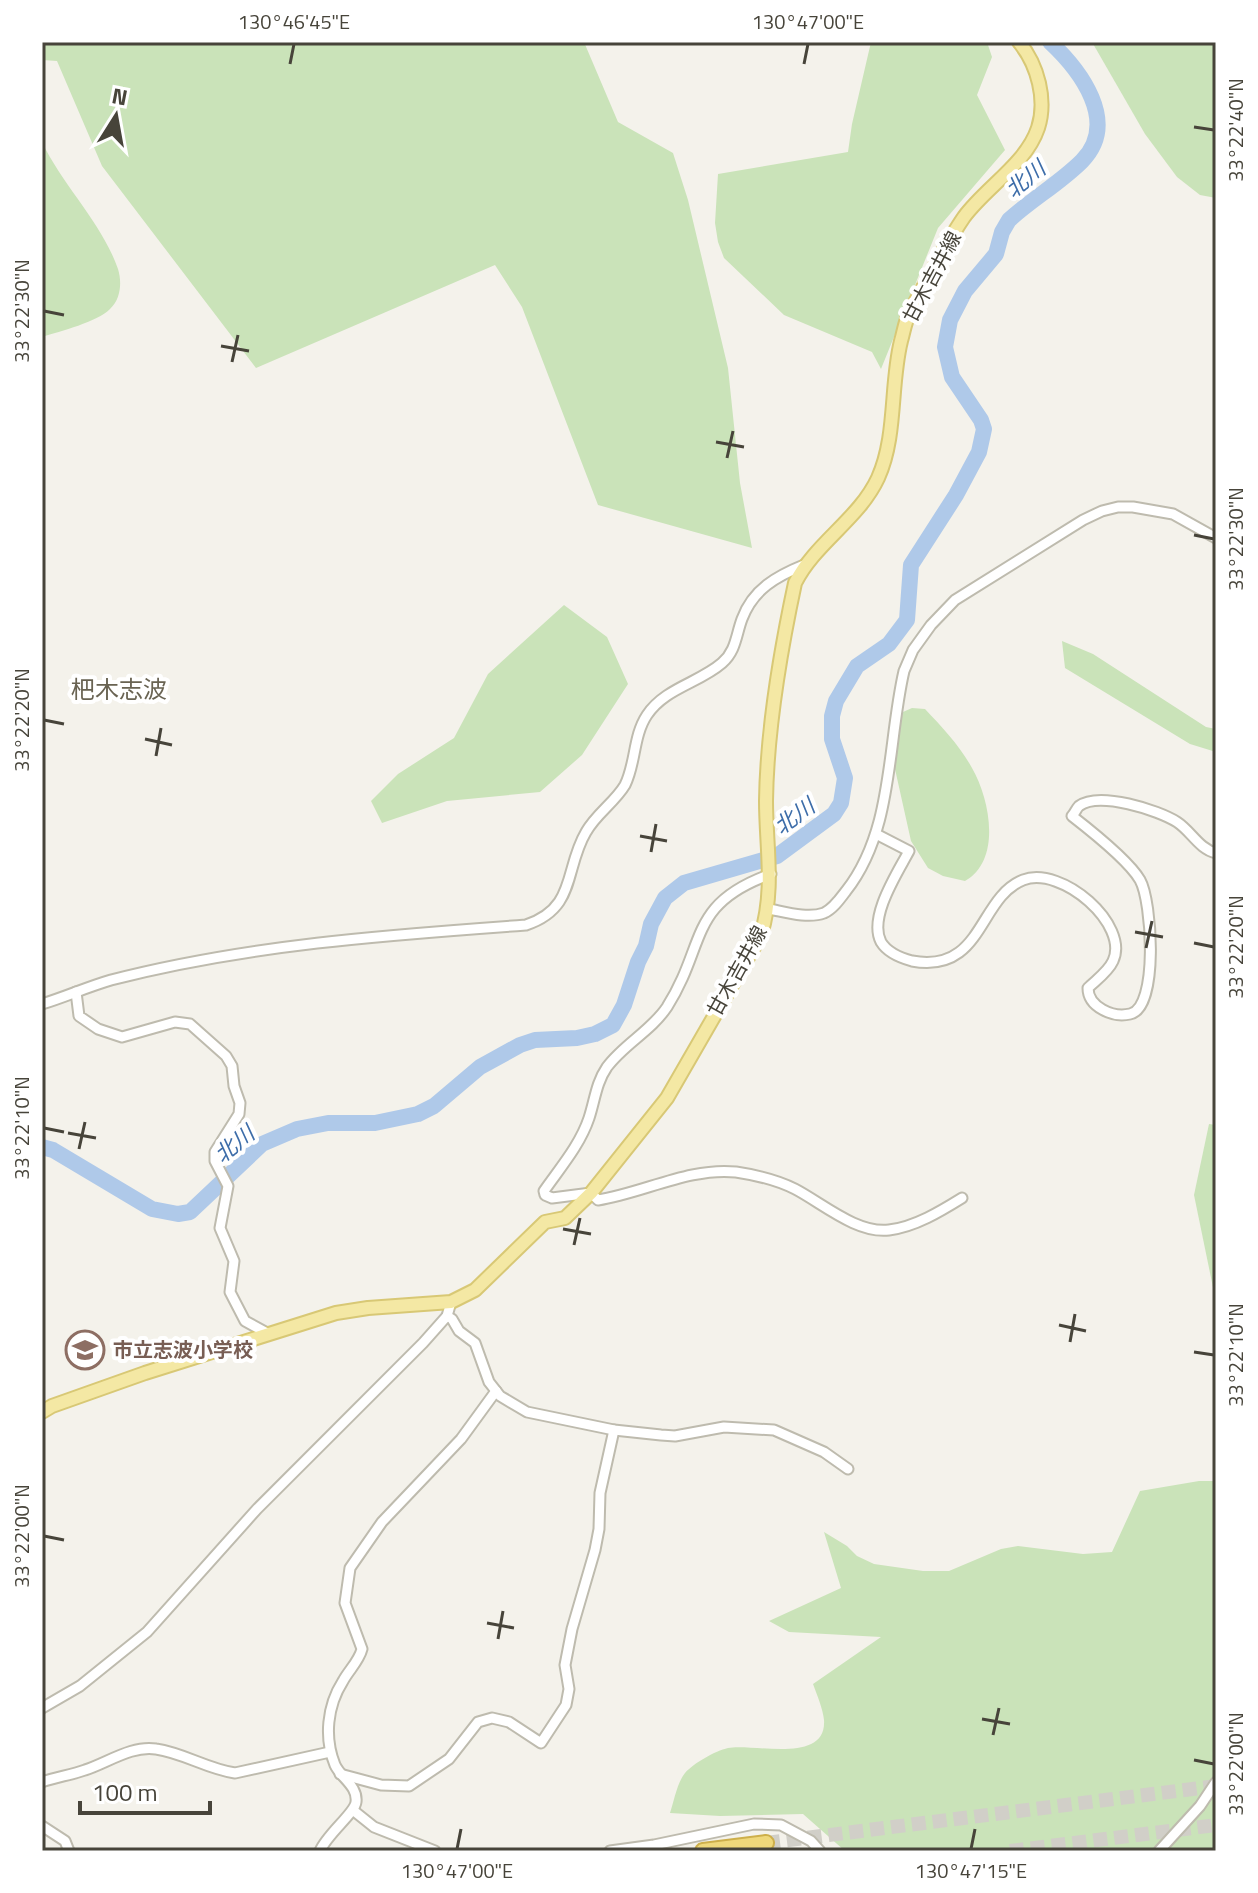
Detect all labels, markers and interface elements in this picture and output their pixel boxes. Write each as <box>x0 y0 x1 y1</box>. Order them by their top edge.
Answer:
text: 130°46'45"E <box>238 6 350 37</box>
text: 130°47'00"E <box>752 6 864 37</box>
north arrow <box>76 76 156 156</box>
text: N <box>109 78 131 115</box>
text: 33°22'40"N <box>1220 78 1251 182</box>
water label: 北川 <box>997 151 1054 206</box>
street label: 甘木吉井線 <box>894 225 969 328</box>
text: 33°22'30"N <box>6 259 37 363</box>
text: 33°22'30"N <box>1220 487 1251 591</box>
text: 33°22'20"N <box>6 668 37 772</box>
district label: 杷木志波 <box>71 671 167 707</box>
water label: 北川 <box>766 788 823 843</box>
text: 33°22'20"N <box>1220 895 1251 999</box>
street label: 甘木吉井線 <box>699 920 774 1022</box>
text: 33°22'10"N <box>6 1076 37 1180</box>
water label: 北川 <box>206 1116 263 1171</box>
text: 33°22'10"N <box>1220 1303 1251 1407</box>
school or university icon: 市立志波小学校 <box>64 1329 106 1371</box>
place label: 市立志波小学校 <box>113 1334 253 1365</box>
text: 33°22'00"N <box>6 1484 37 1588</box>
text: 33°22'00"N <box>1220 1712 1251 1816</box>
scale bar <box>80 1765 210 1815</box>
text: 100 m <box>92 1774 158 1810</box>
text: 130°47'00"E <box>401 1855 513 1886</box>
text: 130°47'15"E <box>915 1855 1027 1886</box>

